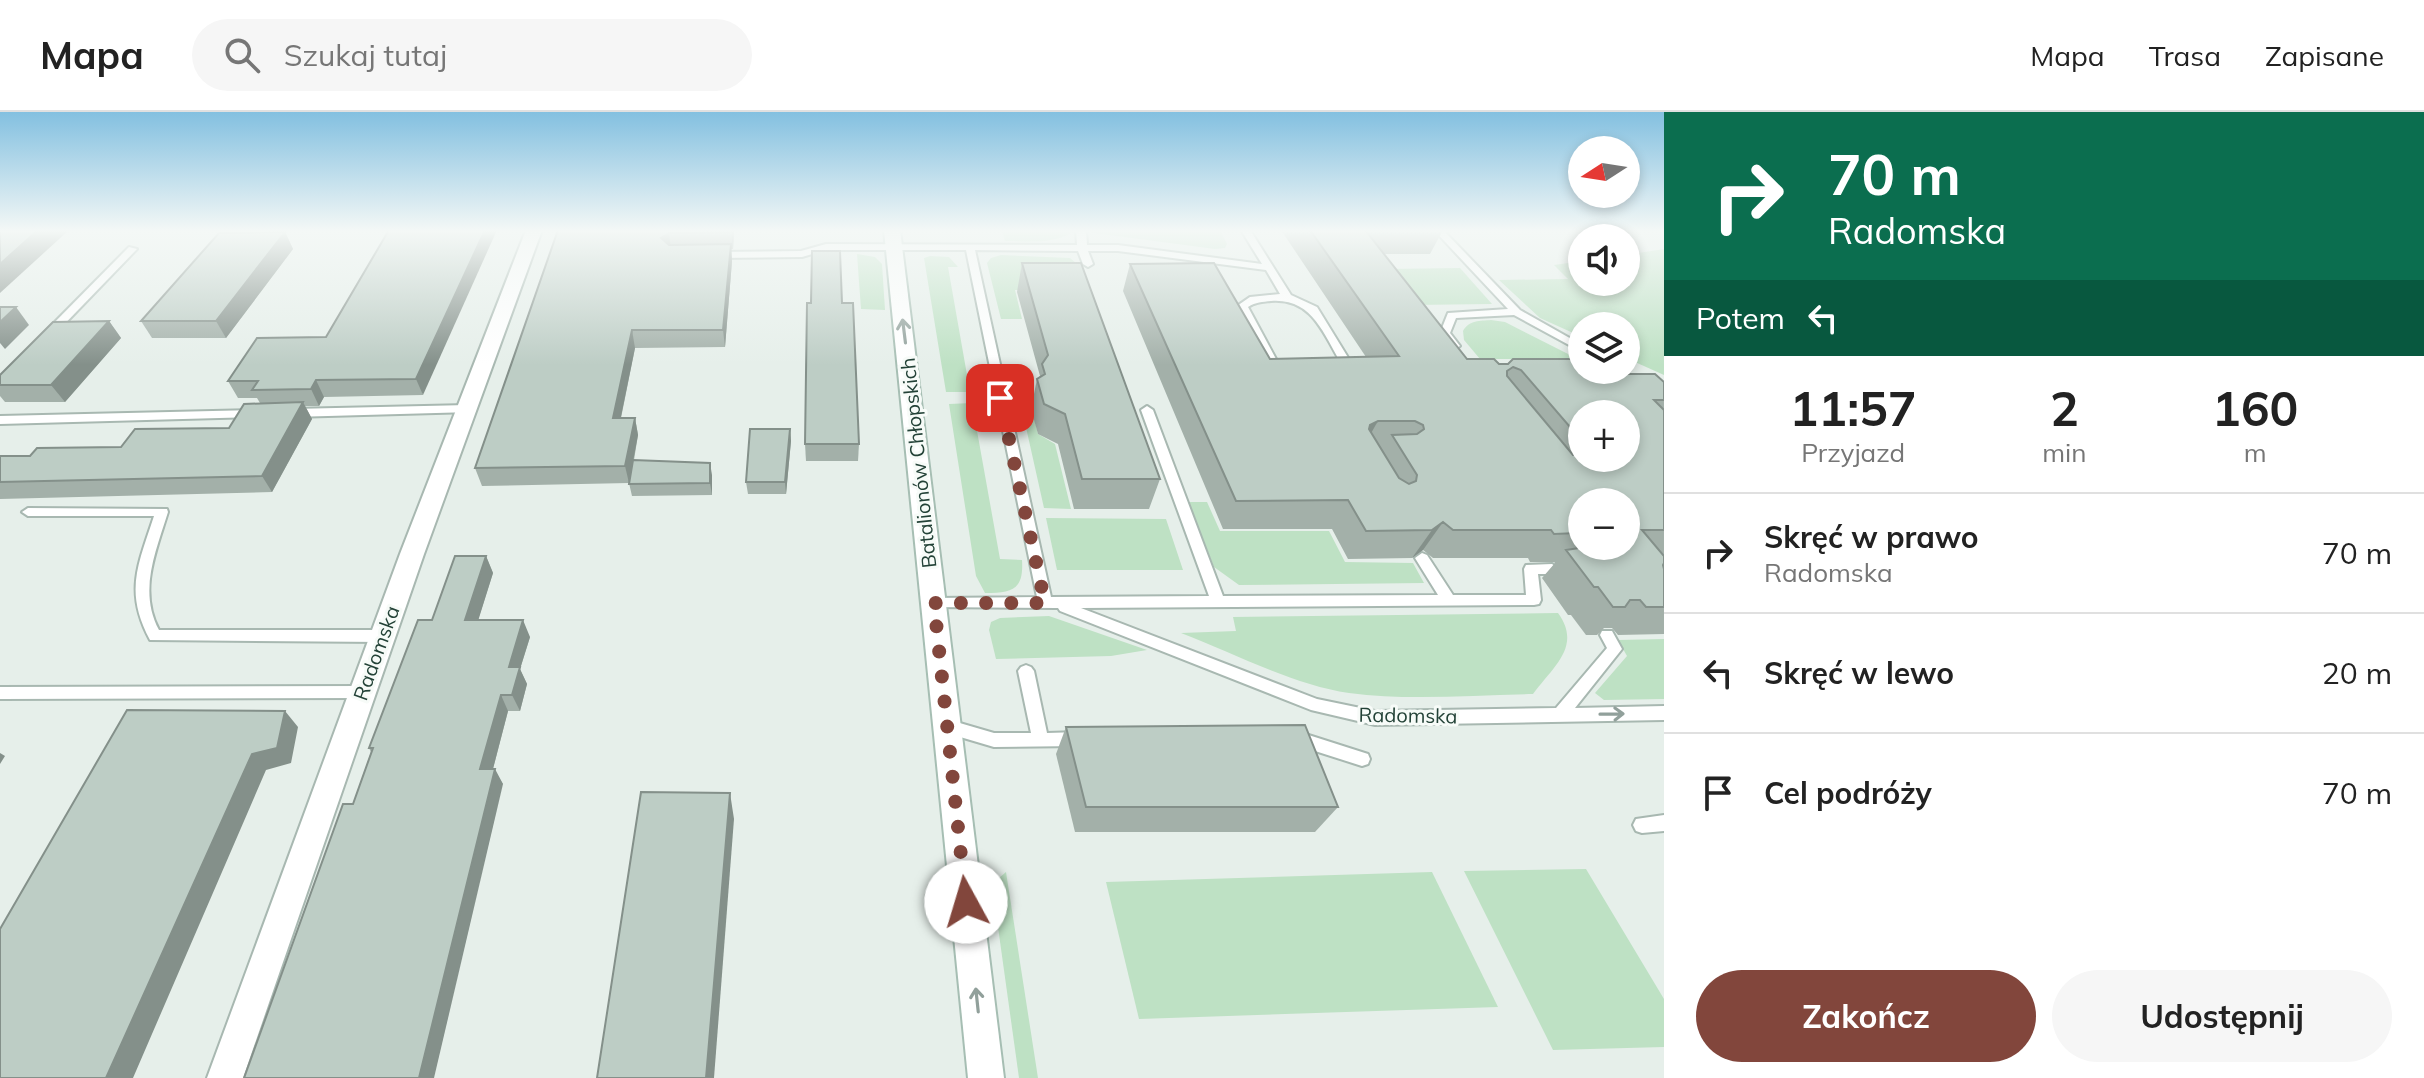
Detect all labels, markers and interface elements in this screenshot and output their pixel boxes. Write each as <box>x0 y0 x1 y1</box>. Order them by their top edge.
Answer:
search box <box>192 19 752 91</box>
text: Mapa <box>40 31 144 79</box>
icon: search <box>220 33 264 77</box>
text: Szukaj tutaj <box>284 36 447 74</box>
text: Mapa <box>2030 38 2105 73</box>
text: Trasa <box>2149 38 2221 73</box>
text: Zapisane <box>2265 38 2384 73</box>
north arrow <box>1568 136 1640 208</box>
map controls <box>1568 136 1640 560</box>
text: 70 m <box>1828 139 1961 209</box>
icon: right <box>1696 144 1800 248</box>
text: Radomska <box>1828 208 2006 253</box>
button: sound <box>1568 224 1640 296</box>
icon: left <box>1801 296 1845 340</box>
text: Potem <box>1696 299 1785 337</box>
button: layers <box>1568 312 1640 384</box>
one-way arrow <box>896 318 911 345</box>
street label: Batalionów Chłopskich <box>895 357 941 569</box>
pin <box>966 364 1034 432</box>
icon: arrive <box>978 376 1022 420</box>
text: 11:57 <box>1790 378 1917 438</box>
text: 2 <box>2050 378 2079 438</box>
text: 160 <box>2212 378 2298 438</box>
button: + <box>1568 400 1640 472</box>
text: Przyjazd <box>1801 436 1905 469</box>
text: min <box>2042 436 2086 469</box>
text: m <box>2244 436 2267 469</box>
button: − <box>1568 488 1640 560</box>
text: Skręć w prawo <box>1764 518 1979 556</box>
icon: right <box>1696 531 1740 575</box>
text: 70 m <box>2322 534 2392 572</box>
text: Radomska <box>1764 556 1893 589</box>
street label: Radomska <box>347 602 405 704</box>
icon: left <box>1696 651 1740 695</box>
text: Skręć w lewo <box>1764 654 1954 692</box>
text: 20 m <box>2322 654 2392 692</box>
street label: Radomska <box>1358 702 1458 728</box>
one-way arrow <box>1598 707 1625 722</box>
icon: arrive <box>1696 771 1740 815</box>
text: Cel podróży <box>1764 774 1932 812</box>
text: 70 m <box>2322 774 2392 812</box>
position arrow <box>924 860 1008 944</box>
button: Zakończ <box>1696 970 2036 1062</box>
button: Udostępnij <box>2052 970 2392 1062</box>
one-way arrow <box>969 988 984 1014</box>

